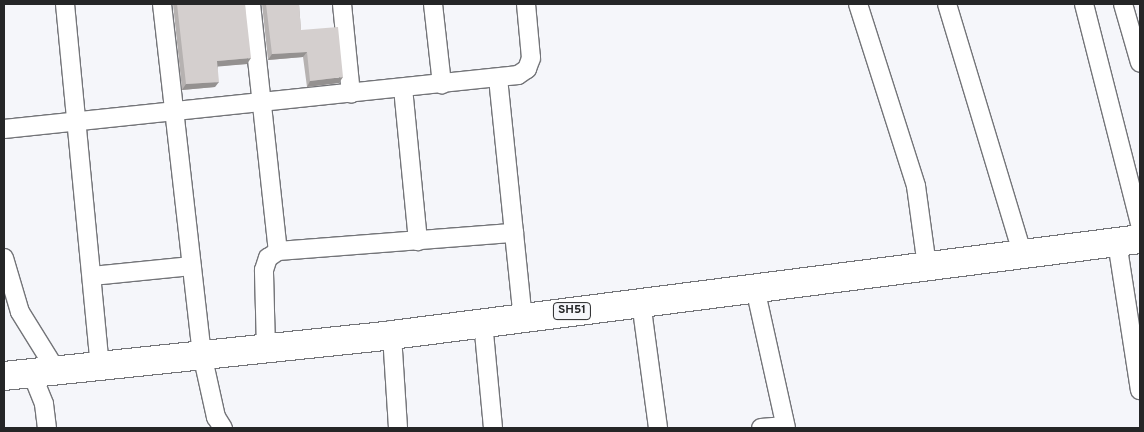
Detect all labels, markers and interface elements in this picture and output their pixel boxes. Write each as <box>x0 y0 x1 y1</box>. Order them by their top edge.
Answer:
road number: SH51 <box>552 302 592 321</box>

